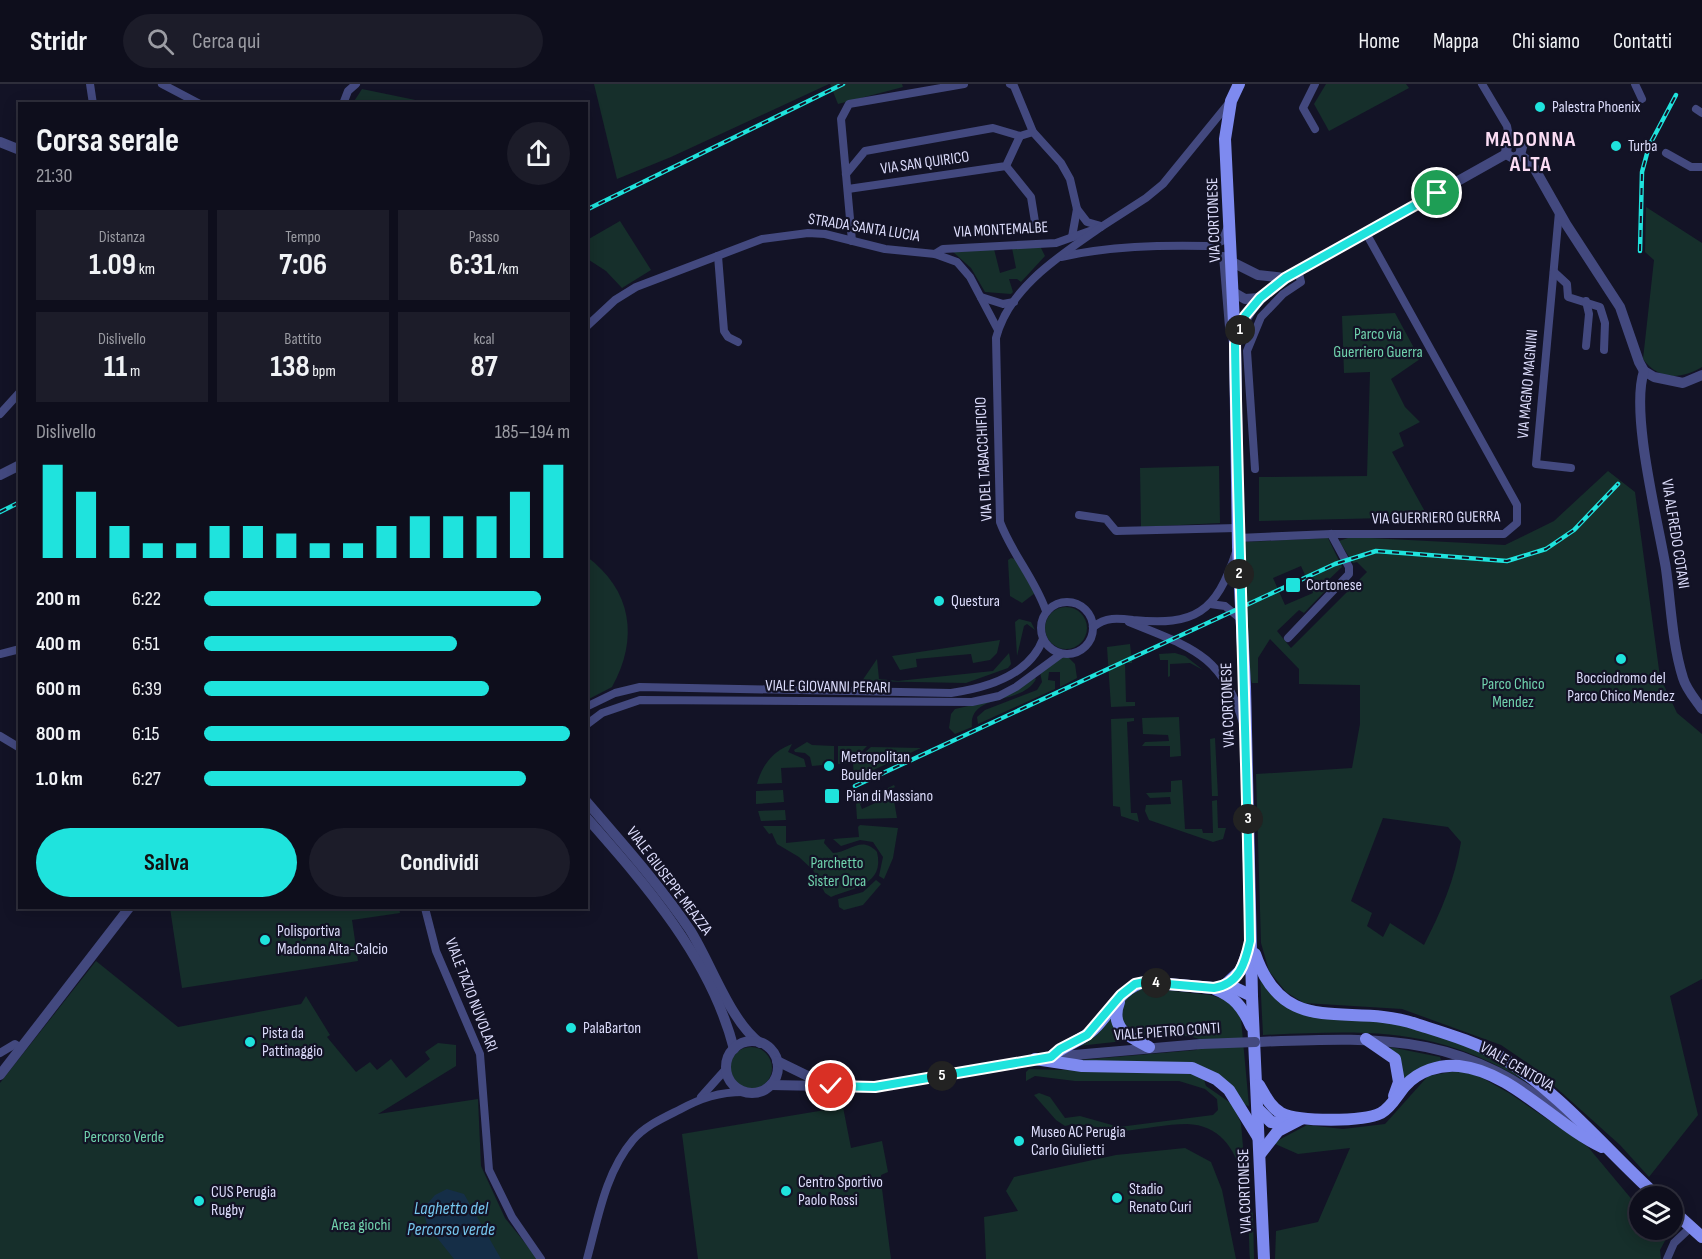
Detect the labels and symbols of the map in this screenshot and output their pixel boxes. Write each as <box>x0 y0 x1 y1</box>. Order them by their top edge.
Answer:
place label: Palestra Phoenix <box>1552 98 1640 117</box>
marker: Palestra Phoenix <box>1533 100 1547 114</box>
district label: MADONNA ALTA <box>1485 126 1577 178</box>
place label: Turba <box>1628 137 1657 156</box>
marker: Turba <box>1609 139 1623 153</box>
street label: VIA SAN QUIRICO <box>879 147 971 179</box>
pin <box>1411 167 1462 218</box>
street label: VIA CORTONESE <box>1203 177 1225 263</box>
street label: STRADA SANTA LUCIA <box>807 210 921 246</box>
street label: VIA MONTEMALBE <box>953 218 1049 242</box>
pin: 1 <box>1225 315 1255 345</box>
park label: Parco via Guerriero Guerra <box>1333 325 1423 362</box>
street label: VIA MAGNO MAGNINI <box>1514 329 1542 439</box>
street label: VIA DEL TABACCHIFICIO <box>971 396 997 522</box>
street label: VIA ALFREDO COTANI <box>1657 478 1693 590</box>
street label: VIA GUERRIERO GUERRA <box>1371 507 1501 529</box>
pin: 2 <box>1224 559 1254 589</box>
marker: Cortonese <box>1284 576 1302 594</box>
place label: Cortonese <box>1306 576 1362 595</box>
place label: Questura <box>951 592 1000 611</box>
marker: Questura <box>932 594 946 608</box>
marker: Bocciodromo del Parco Chico Mendez <box>1614 652 1628 666</box>
street label: VIA CORTONESE <box>1217 662 1239 748</box>
place label: Bocciodromo del Parco Chico Mendez <box>1567 669 1675 706</box>
park label: Parco Chico Mendez <box>1481 675 1545 712</box>
street label: VIALE GIOVANNI PERARI <box>765 676 891 698</box>
place label: Metropolitan Boulder <box>841 748 910 785</box>
marker: Metropolitan Boulder <box>822 759 836 773</box>
marker: Pian di Massiano <box>823 787 841 805</box>
place label: Pian di Massiano <box>846 787 933 806</box>
pin: 3 <box>1233 804 1263 834</box>
street label: VIALE GIUSEPPE MEAZZA <box>622 823 716 939</box>
park label: Parchetto Sister Orca <box>808 854 866 891</box>
place label: Polisportiva Madonna Alta-Calcio <box>277 922 388 959</box>
marker: Polisportiva Madonna Alta-Calcio <box>258 933 272 947</box>
street label: VIALE TAZIO NUVOLARI <box>441 936 501 1054</box>
pin: 4 <box>1141 968 1171 998</box>
place label: PalaBarton <box>583 1019 641 1038</box>
street label: VIALE PIETRO CONTI <box>1113 1019 1221 1045</box>
marker: PalaBarton <box>564 1021 578 1035</box>
place label: Pista da Pattinaggio <box>262 1024 323 1061</box>
marker: Pista da Pattinaggio <box>243 1035 257 1049</box>
street label: VIALE CENTOVA <box>1477 1038 1558 1096</box>
pin <box>805 1060 856 1111</box>
pin: 5 <box>927 1061 957 1091</box>
place label: Museo AC Perugia Carlo Giulietti <box>1031 1123 1126 1160</box>
park label: Percorso Verde <box>84 1128 164 1147</box>
marker: Museo AC Perugia Carlo Giulietti <box>1012 1134 1026 1148</box>
street label: VIA CORTONESE <box>1234 1148 1256 1234</box>
place label: Centro Sportivo Paolo Rossi <box>798 1173 883 1210</box>
place label: Stadio Renato Curi <box>1129 1180 1192 1217</box>
place label: CUS Perugia Rugby <box>211 1183 276 1220</box>
marker: Centro Sportivo Paolo Rossi <box>779 1184 793 1198</box>
marker: Stadio Renato Curi <box>1110 1191 1124 1205</box>
marker: CUS Perugia Rugby <box>192 1194 206 1208</box>
water label: Laghetto del Percorso verde <box>407 1198 495 1240</box>
park label: Area giochi <box>331 1216 390 1235</box>

